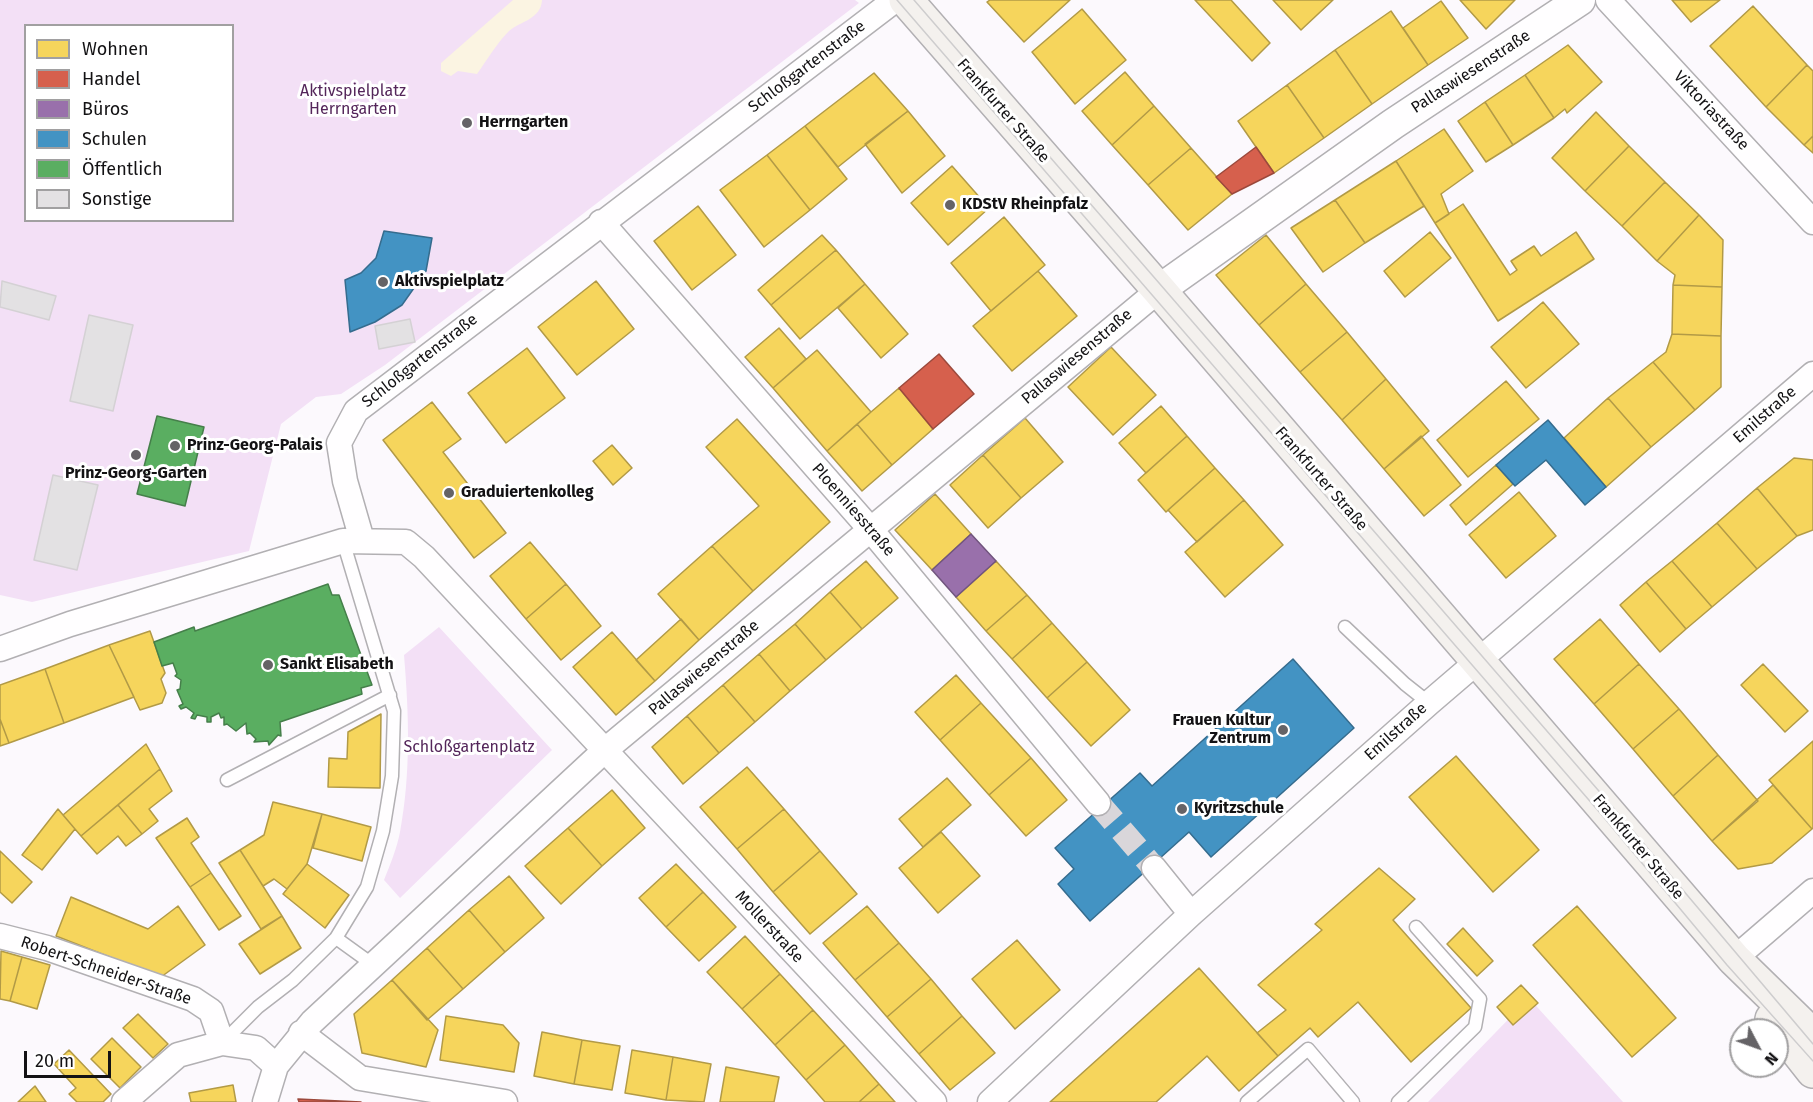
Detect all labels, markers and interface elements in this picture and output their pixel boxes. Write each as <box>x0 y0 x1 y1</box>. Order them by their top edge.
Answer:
street label: Schloßgartenstraße <box>745 17 869 117</box>
legend <box>24 24 234 222</box>
street label: Pallaswiesenstraße <box>1408 26 1534 118</box>
text: Wohnen <box>82 38 149 60</box>
street label: Frankfurter Straße <box>953 55 1053 167</box>
street label: Viktoriastraße <box>1669 67 1753 155</box>
text: Handel <box>82 68 140 90</box>
park label: Aktivspielplatz Herrngarten <box>300 82 406 120</box>
text: Büros <box>82 98 129 120</box>
place label: Herrngarten <box>479 113 568 133</box>
marker: Herrngarten <box>460 116 474 130</box>
text: Schulen <box>82 128 147 150</box>
text: Öffentlich <box>82 158 163 180</box>
text: Sonstige <box>82 188 152 210</box>
place label: KDStV Rheinpfalz <box>962 195 1088 215</box>
marker: KDStV Rheinpfalz <box>943 198 957 212</box>
place label: Aktivspielplatz <box>395 272 504 292</box>
marker: Aktivspielplatz <box>376 275 390 289</box>
street label: Pallaswiesenstraße <box>1018 305 1136 409</box>
street label: Schloßgartenstraße <box>358 310 482 412</box>
street label: Emilstraße <box>1730 382 1800 448</box>
street label: Frankfurter Straße <box>1271 423 1371 535</box>
place label: Prinz-Georg-Palais <box>187 436 323 456</box>
marker: Prinz-Georg-Palais <box>168 439 182 453</box>
marker: Prinz-Georg-Garten <box>129 448 143 462</box>
street label: Ploenniesstraße <box>807 460 899 560</box>
place label: Prinz-Georg-Garten <box>65 464 207 484</box>
place label: Graduiertenkolleg <box>461 483 593 503</box>
marker: Graduiertenkolleg <box>442 486 456 500</box>
street label: Pallaswiesenstraße <box>645 616 763 720</box>
place label: Sankt Elisabeth <box>280 655 394 675</box>
marker: Sankt Elisabeth <box>261 658 275 672</box>
street label: Emilstraße <box>1361 699 1431 765</box>
place label: Frauen Kultur Zentrum <box>1173 711 1271 749</box>
marker: Frauen Kultur Zentrum <box>1276 723 1290 737</box>
park label: Schloßgartenplatz <box>403 738 535 758</box>
street label: Frankfurter Straße <box>1588 790 1688 904</box>
place label: Kyritzschule <box>1194 799 1284 819</box>
marker: Kyritzschule <box>1175 802 1189 816</box>
street label: Mollerstraße <box>731 887 807 967</box>
street label: Robert-Schneider-Straße <box>18 933 194 1009</box>
north arrow <box>1729 1018 1789 1078</box>
scale bar <box>27 1039 114 1077</box>
text: N <box>1761 1049 1782 1069</box>
text: 20 m <box>35 1050 74 1072</box>

